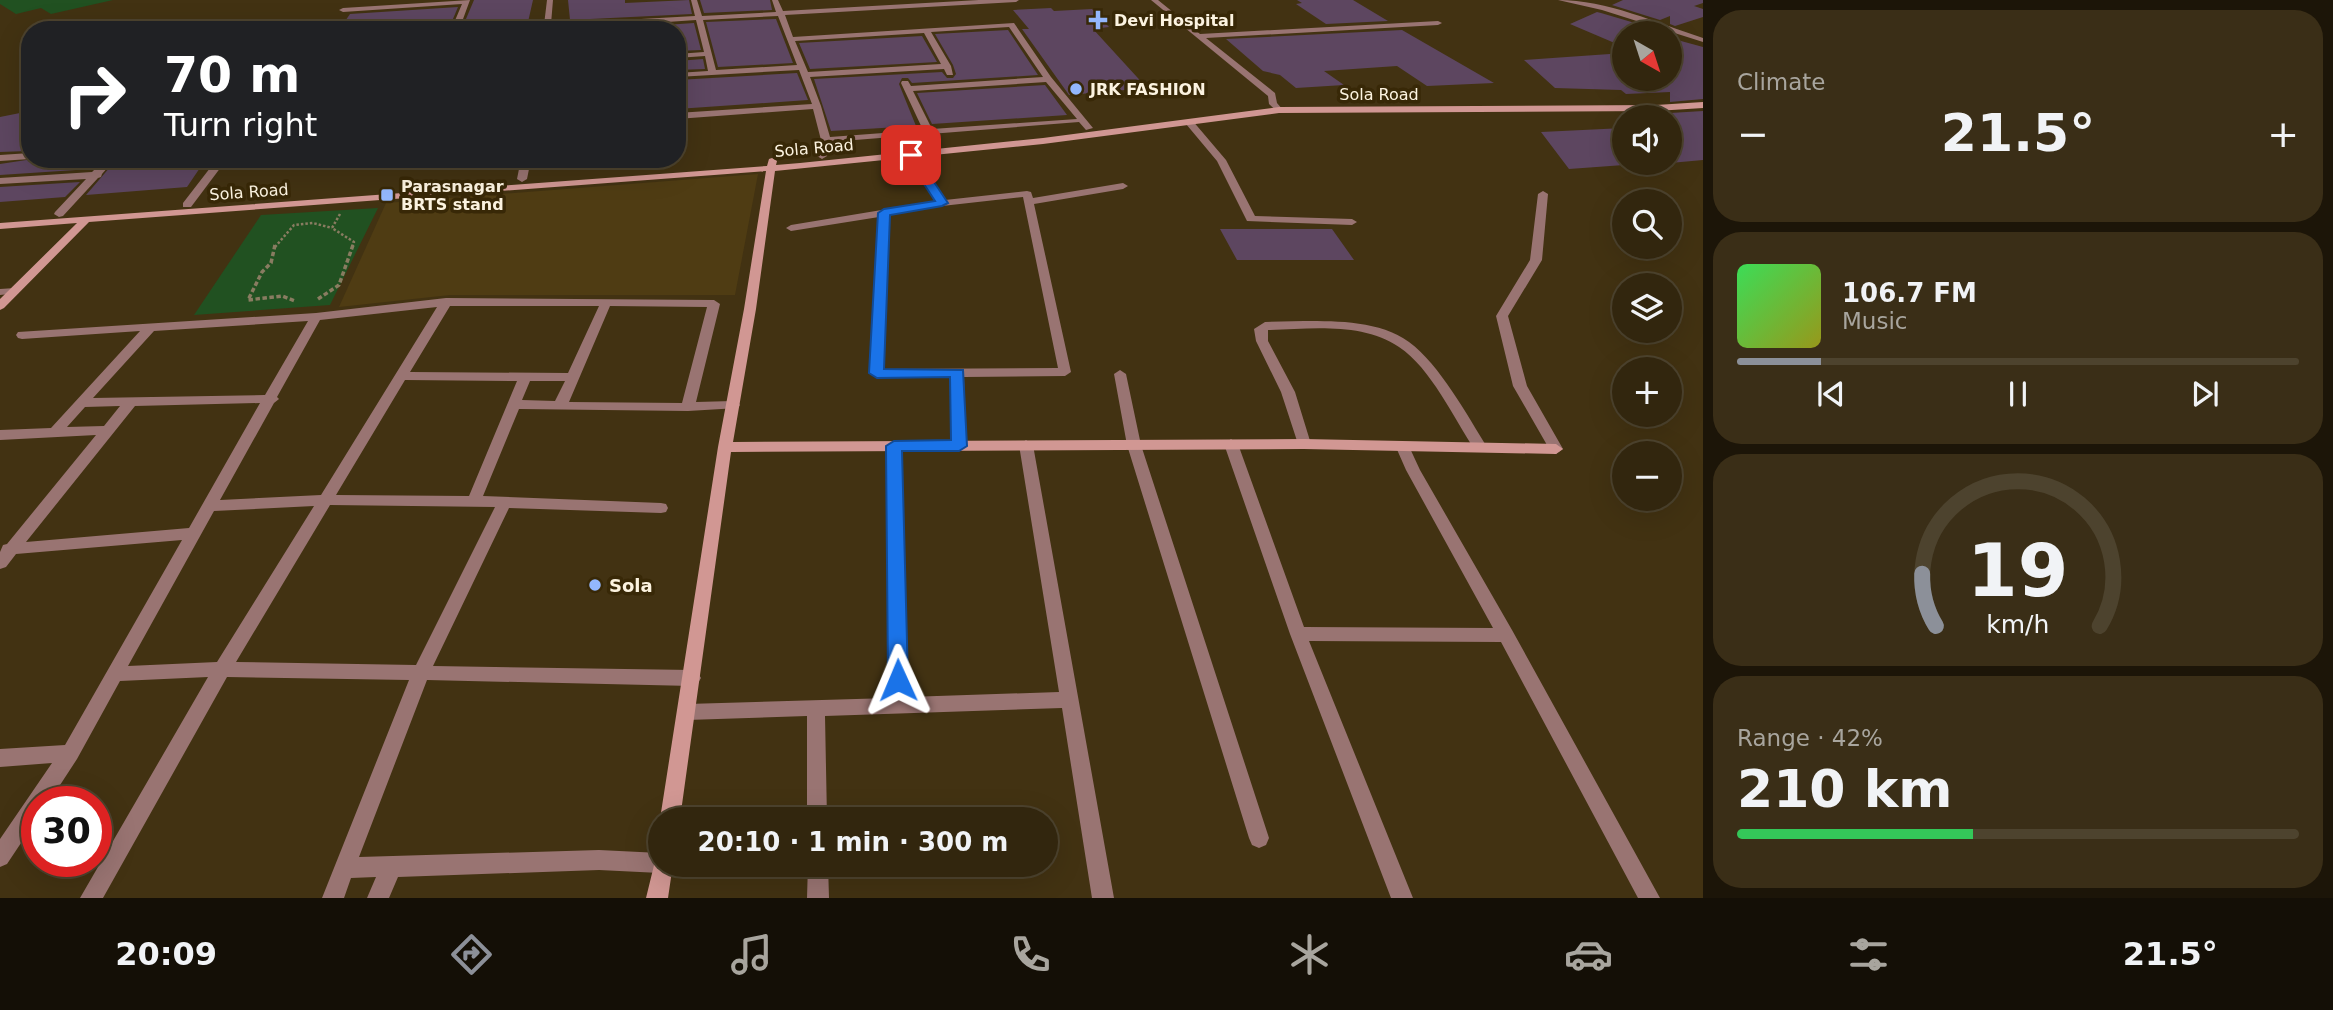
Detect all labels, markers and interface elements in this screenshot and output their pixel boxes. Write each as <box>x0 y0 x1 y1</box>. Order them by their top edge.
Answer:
marker: Devi Hospital <box>1088 10 1108 30</box>
place label: Devi Hospital <box>1114 11 1234 30</box>
north arrow <box>1612 21 1682 91</box>
map controls <box>1612 21 1682 511</box>
text: 70 m <box>164 47 300 104</box>
icon: right <box>49 49 140 140</box>
text: Climate <box>1737 69 1826 95</box>
place label: JRK FASHION <box>1089 80 1206 99</box>
marker: JRK FASHION <box>1068 81 1084 97</box>
street label: Sola Road <box>1339 85 1419 104</box>
text: 21.5° <box>1941 103 2095 163</box>
button: sound <box>1612 105 1682 175</box>
text: Turn right <box>164 106 317 144</box>
text: − <box>1737 112 1769 156</box>
text: + <box>2267 112 2299 156</box>
pin <box>881 125 941 185</box>
street label: Sola Road <box>774 135 854 161</box>
icon: arrive <box>892 136 930 174</box>
place label: Parasnagar BRTS stand <box>401 177 504 214</box>
street label: Sola Road <box>209 180 289 204</box>
marker: Parasnagar BRTS stand <box>379 187 395 203</box>
button: search <box>1612 189 1682 259</box>
button: layers <box>1612 273 1682 343</box>
text: 106.7 FM <box>1842 278 1977 308</box>
text: Music <box>1842 308 1907 334</box>
button: + <box>1612 357 1682 427</box>
icon: previous <box>1812 375 1850 413</box>
icon: pause <box>1999 375 2037 413</box>
icon: next <box>2186 375 2224 413</box>
button: − <box>1612 441 1682 511</box>
text: 19 <box>1967 528 2069 613</box>
place label: Sola <box>609 575 653 596</box>
marker: Sola <box>587 577 603 593</box>
text: km/h <box>1986 610 2050 639</box>
position arrow <box>861 643 935 717</box>
text: Range · 42% <box>1737 725 1883 751</box>
text: 210 km <box>1737 759 1952 819</box>
speed limit sign: 30 <box>21 786 112 877</box>
text: 20:10 · 1 min · 300 m <box>698 827 1008 857</box>
icon: directions <box>447 930 496 979</box>
icon: music <box>727 930 776 979</box>
icon: phone <box>1006 930 1055 979</box>
icon: climate <box>1285 930 1334 979</box>
icon: car <box>1564 930 1613 979</box>
icon: filters <box>1844 930 1893 979</box>
text: 20:09 <box>115 935 217 973</box>
text: 21.5° <box>2123 935 2218 973</box>

